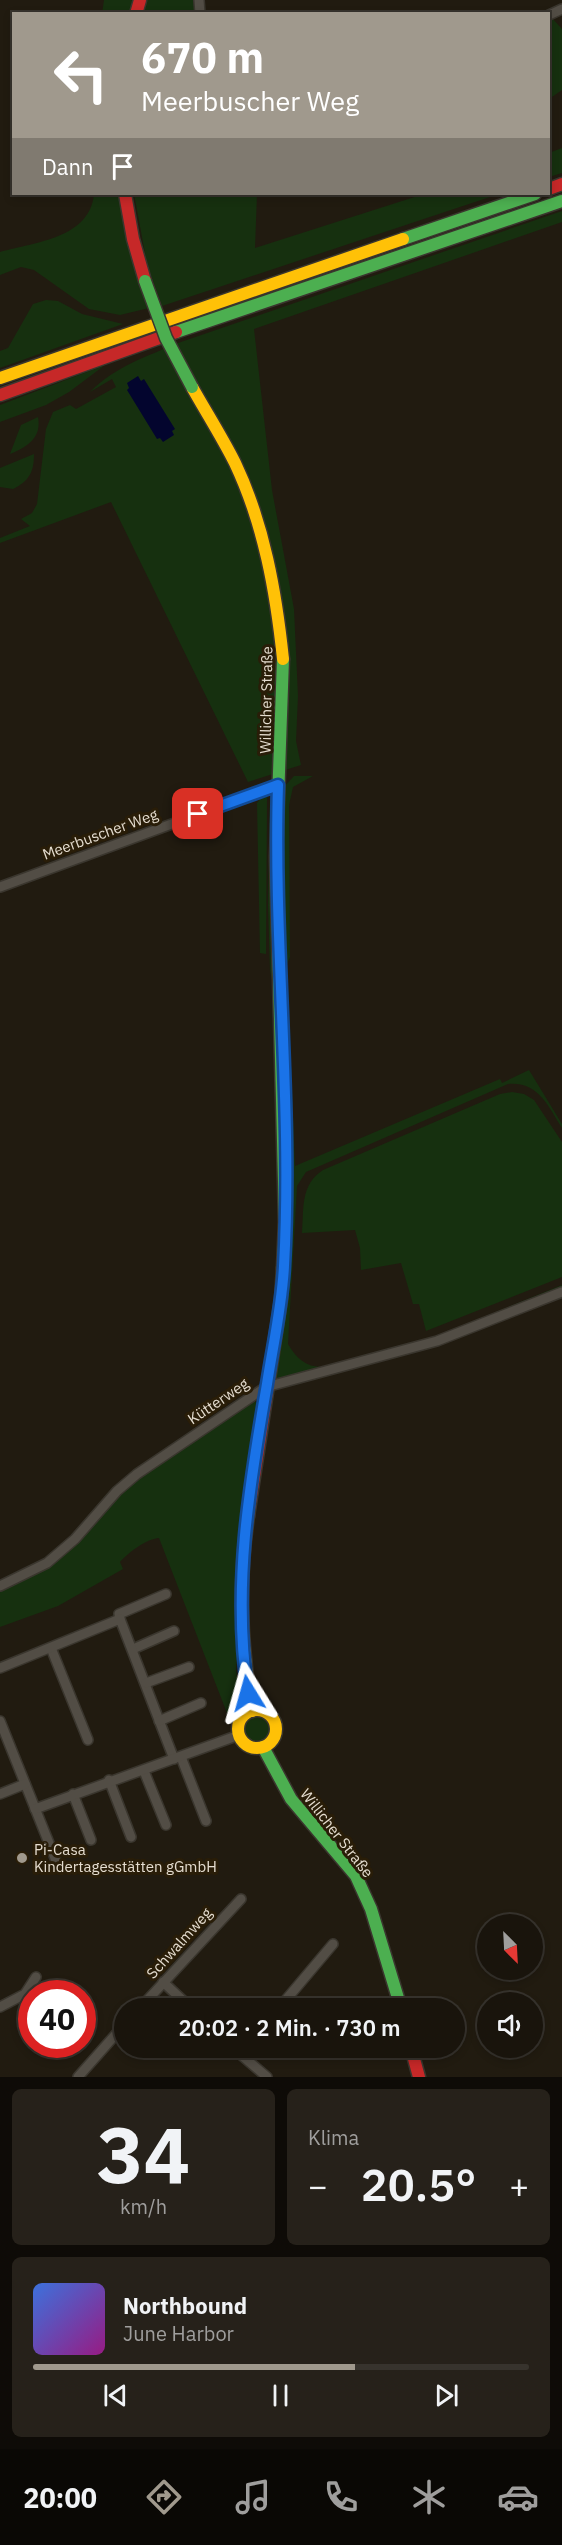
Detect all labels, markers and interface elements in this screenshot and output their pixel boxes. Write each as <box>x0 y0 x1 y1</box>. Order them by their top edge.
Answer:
text: 670 m <box>141 30 264 85</box>
icon: left <box>42 36 120 114</box>
text: Meerbuscher Weg <box>141 83 359 118</box>
icon: arrive <box>106 150 139 183</box>
text: Dann <box>42 152 94 181</box>
street label: Willicher Straße <box>256 646 276 754</box>
pin <box>172 788 223 839</box>
icon: arrive <box>181 797 214 830</box>
street label: Meerbuscher Weg <box>40 804 160 864</box>
street label: Kütterweg <box>184 1374 252 1428</box>
position arrow <box>216 1661 280 1725</box>
street label: Willicher Straße <box>296 1785 378 1881</box>
place label: Pi-Casa Kindertagesstätten gGmbH <box>34 1840 217 1876</box>
marker: Pi-Casa Kindertagesstätten gGmbH <box>15 1851 29 1865</box>
street label: Schwalmweg <box>142 1904 216 1982</box>
north arrow <box>477 1914 543 1980</box>
map controls <box>477 1914 543 2058</box>
speed limit sign: 40 <box>18 1980 96 2058</box>
button: sound <box>477 1992 543 2058</box>
text: 20:02 · 2 Min. · 730 m <box>178 2013 401 2042</box>
text: 34 <box>97 2103 190 2204</box>
text: Klima <box>308 2124 359 2151</box>
text: 20.5° <box>361 2155 476 2213</box>
text: − <box>308 2164 328 2207</box>
text: + <box>509 2164 529 2207</box>
text: km/h <box>120 2193 167 2220</box>
text: Northbound <box>123 2291 247 2320</box>
text: June Harbor <box>123 2320 234 2347</box>
icon: previous <box>99 2379 132 2412</box>
icon: pause <box>264 2379 297 2412</box>
icon: next <box>430 2379 463 2412</box>
icon: directions <box>143 2476 185 2518</box>
icon: music <box>232 2476 274 2518</box>
icon: phone <box>320 2476 362 2518</box>
icon: climate <box>408 2476 450 2518</box>
icon: car <box>497 2476 539 2518</box>
text: 20:00 <box>23 2480 97 2515</box>

